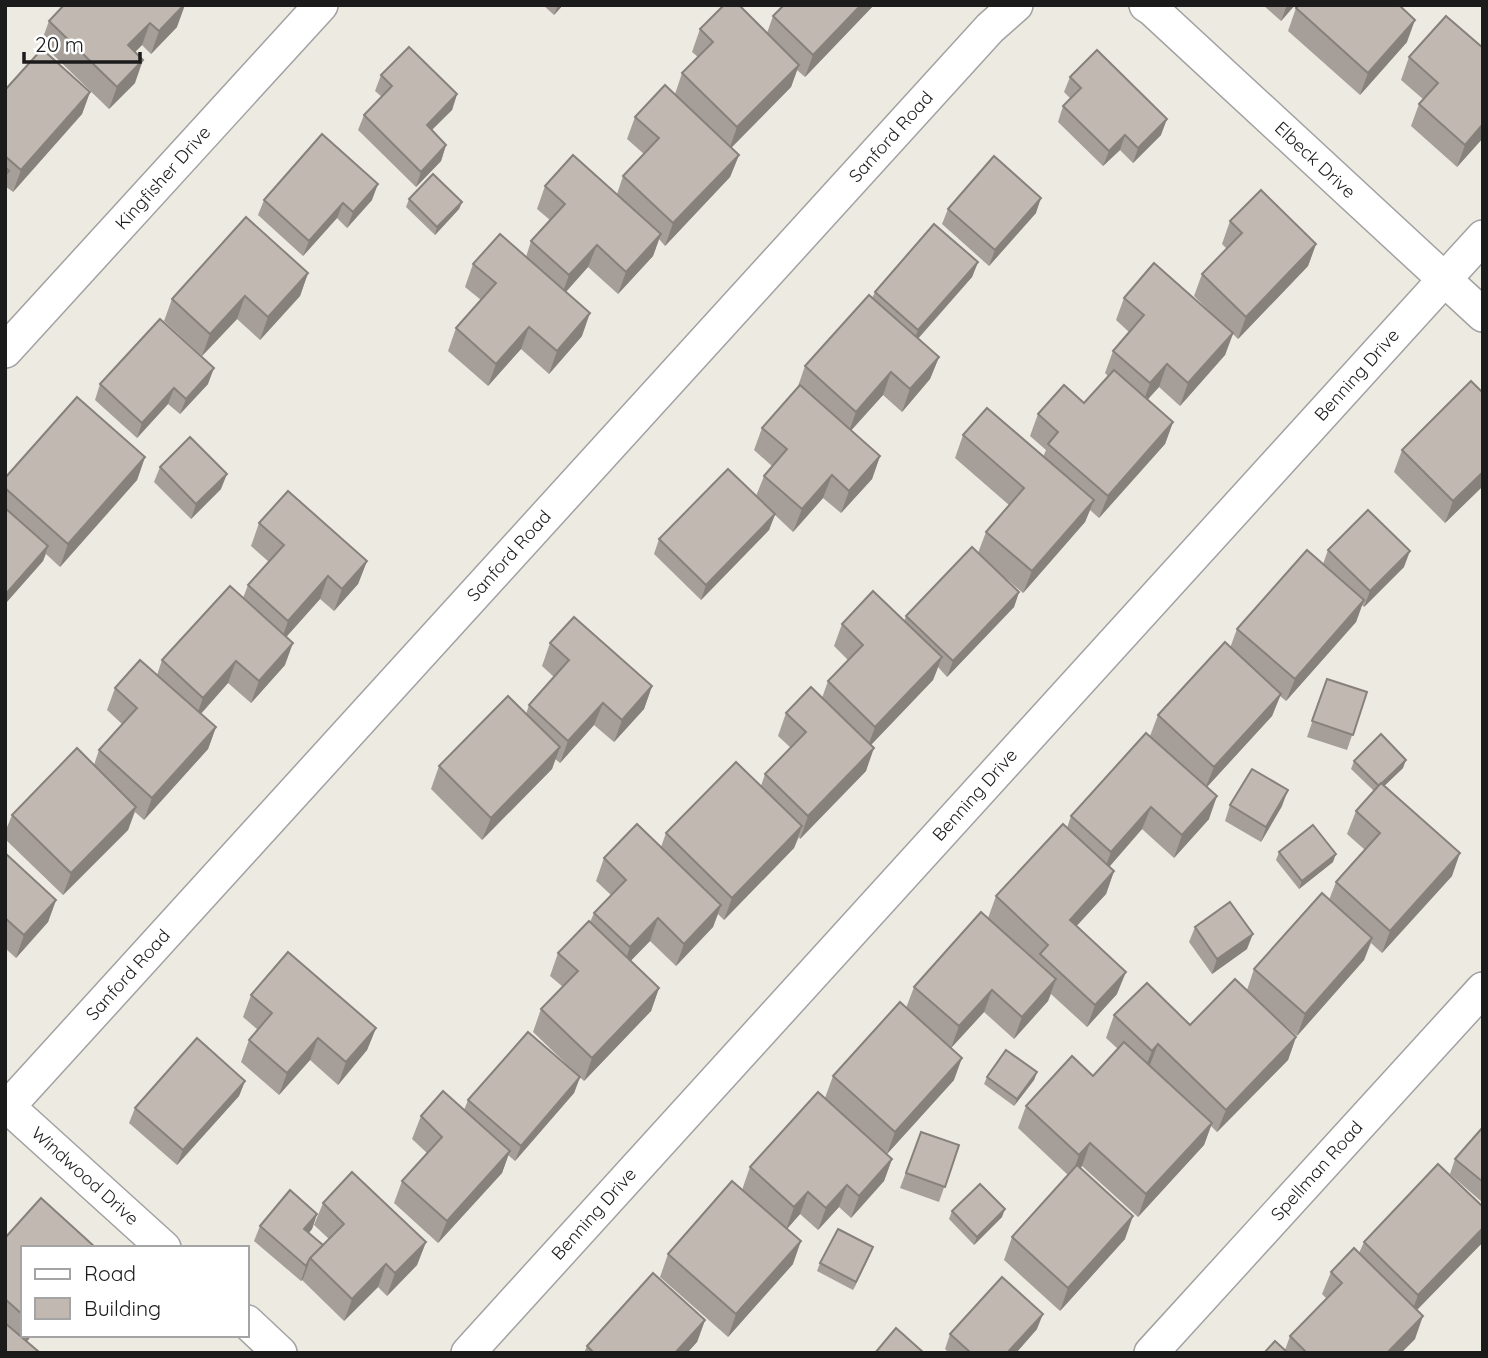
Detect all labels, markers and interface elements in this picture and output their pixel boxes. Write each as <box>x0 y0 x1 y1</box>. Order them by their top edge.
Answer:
scale bar <box>24 21 140 65</box>
text: 20 m <box>35 31 84 57</box>
street label: Sanford Road <box>844 86 938 187</box>
street label: Elbeck Drive <box>1270 116 1361 203</box>
street label: Kingfisher Drive <box>110 121 215 234</box>
street label: Benning Drive <box>1309 324 1404 426</box>
street label: Sanford Road <box>462 505 556 606</box>
street label: Benning Drive <box>927 744 1022 846</box>
street label: Sanford Road <box>81 924 175 1025</box>
street label: Spellman Road <box>1266 1116 1368 1225</box>
street label: Windwood Drive <box>27 1121 144 1230</box>
street label: Benning Drive <box>546 1163 641 1265</box>
legend <box>21 1246 248 1337</box>
text: Road <box>84 1260 136 1286</box>
text: Building <box>84 1295 161 1321</box>

